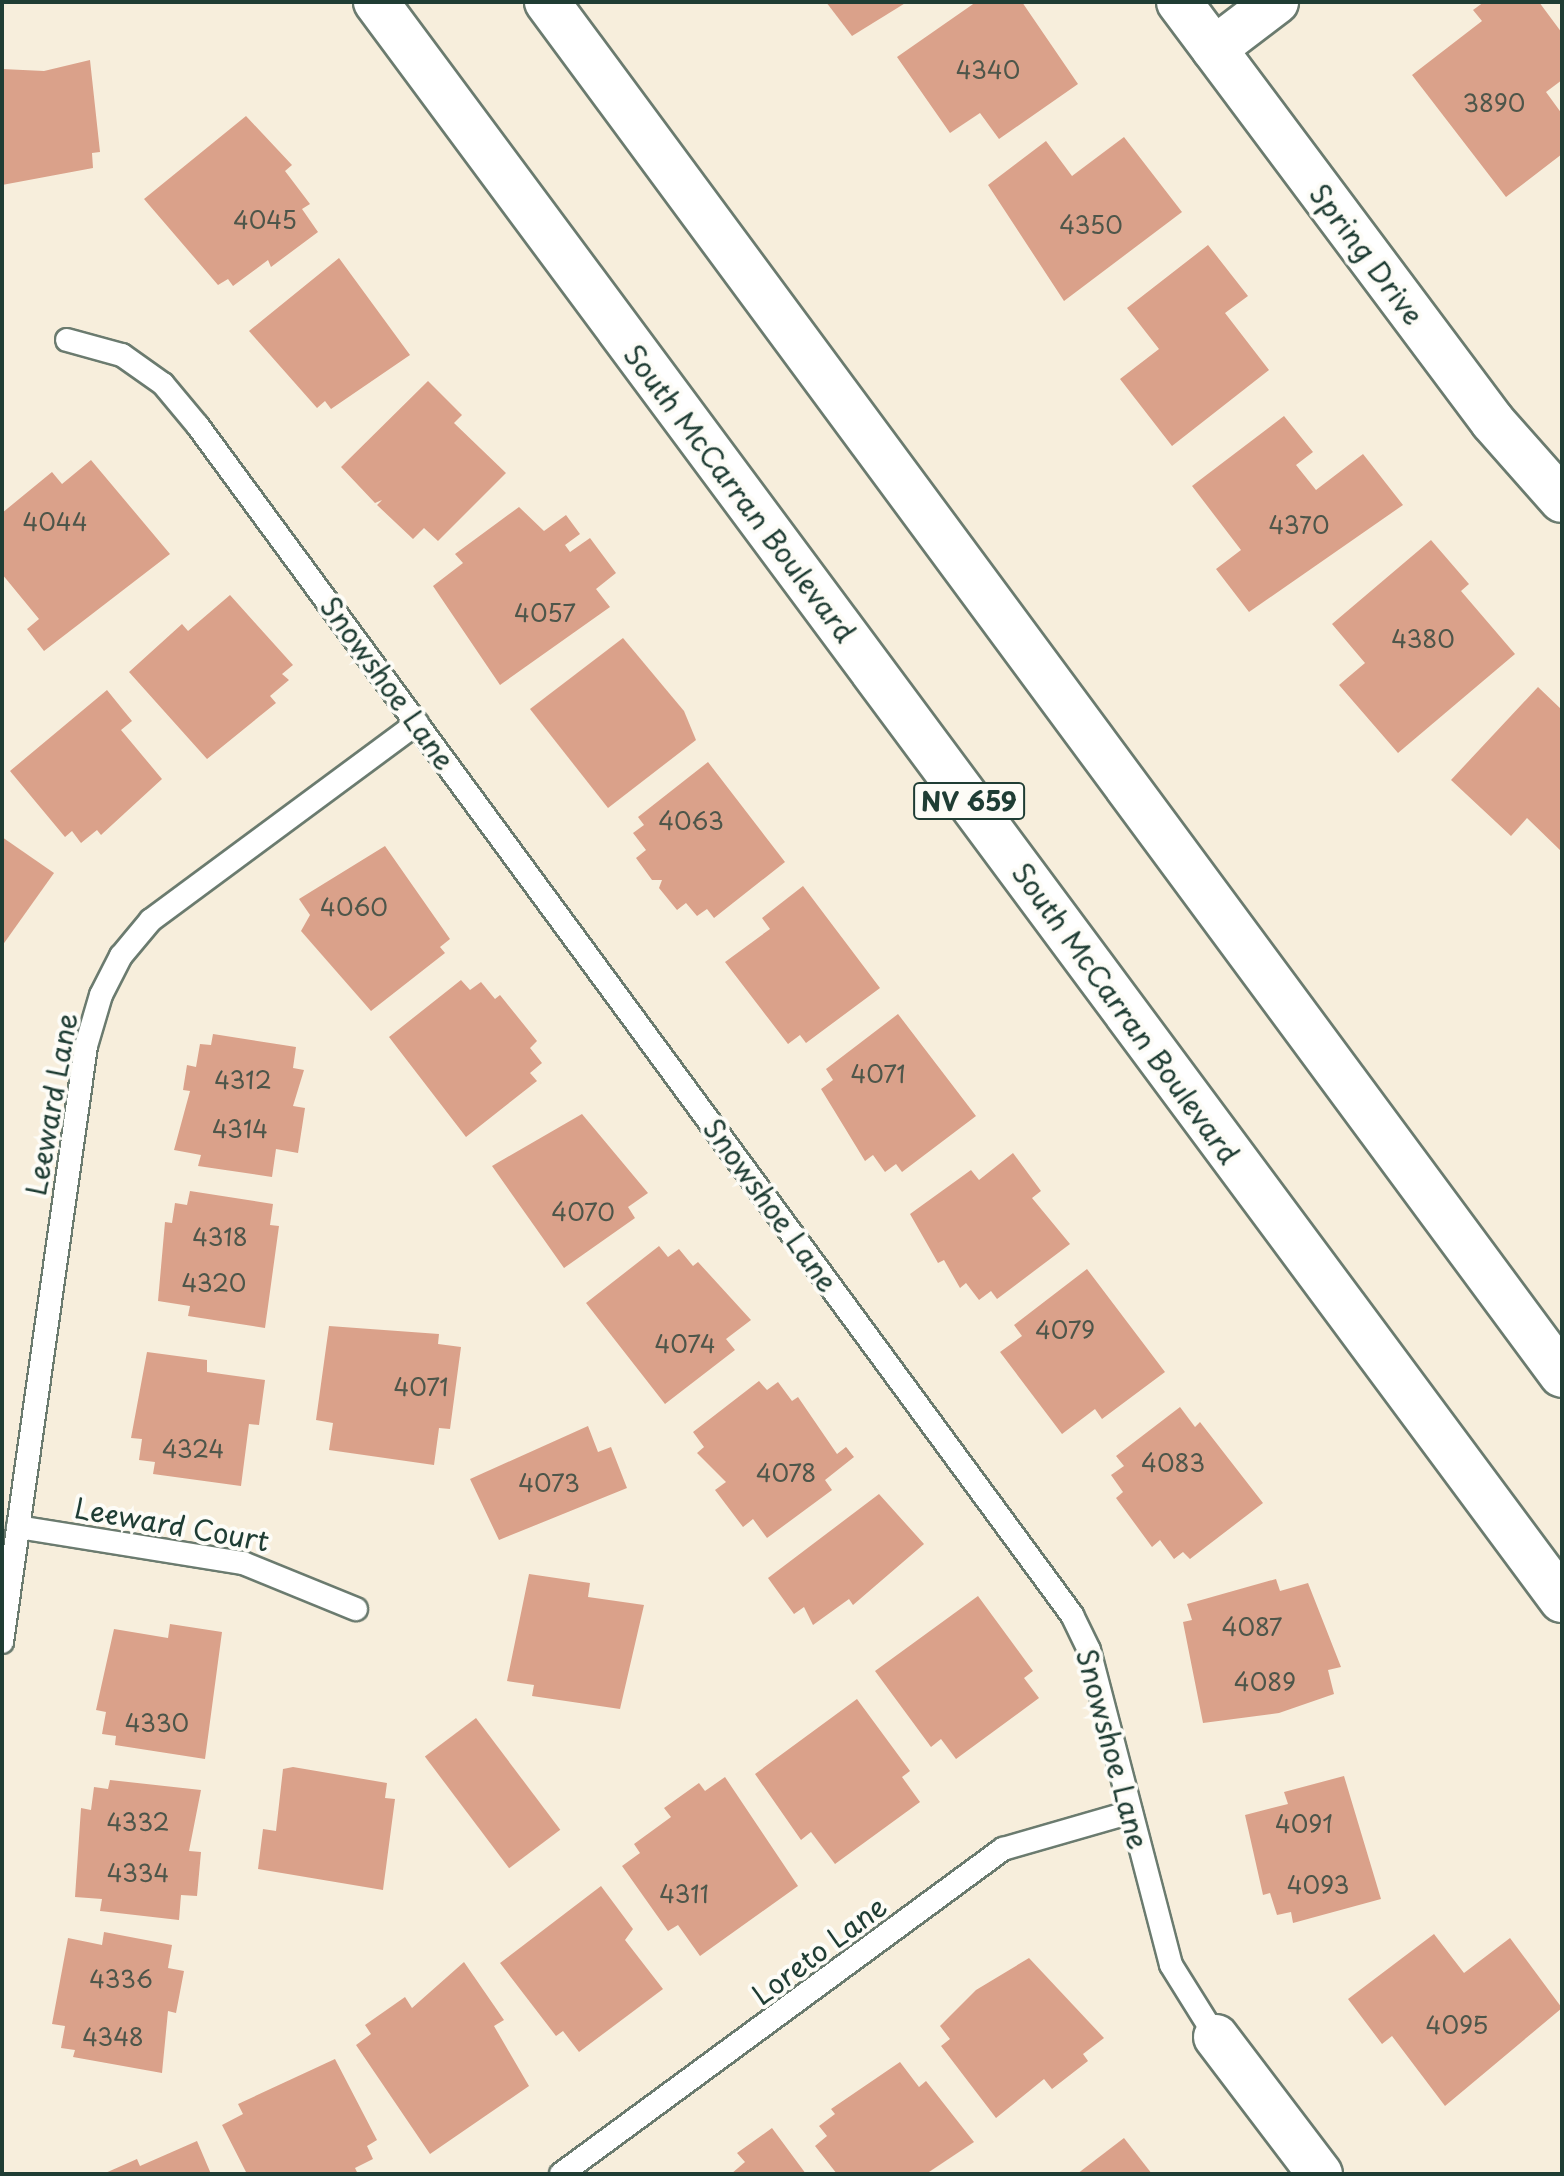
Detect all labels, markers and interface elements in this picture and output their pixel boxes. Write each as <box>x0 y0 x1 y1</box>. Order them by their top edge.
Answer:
house number: 4340 <box>956 56 1020 84</box>
house number: 3890 <box>1463 89 1525 117</box>
street label: Spring Drive <box>1303 177 1431 331</box>
house number: 4045 <box>233 206 297 234</box>
house number: 4350 <box>1059 211 1123 239</box>
street label: South McCarran Boulevard <box>617 337 863 649</box>
house number: 4044 <box>22 508 88 536</box>
house number: 4370 <box>1269 511 1329 539</box>
street label: Snowshoe Lane <box>314 589 462 777</box>
house number: 4057 <box>514 599 576 627</box>
house number: 4380 <box>1391 625 1455 653</box>
road number: NV 659 <box>911 779 1027 823</box>
house number: 4063 <box>658 807 724 835</box>
street label: South McCarran Boulevard <box>1005 855 1247 1171</box>
house number: 4060 <box>320 893 388 921</box>
street label: Leeward Lane <box>18 1008 84 1200</box>
house number: 4071 <box>850 1060 906 1088</box>
house number: 4312 <box>214 1066 272 1094</box>
street label: Snowshoe Lane <box>697 1111 845 1299</box>
house number: 4314 <box>212 1115 268 1143</box>
house number: 4070 <box>551 1198 615 1226</box>
house number: 4318 <box>192 1223 248 1251</box>
house number: 4320 <box>182 1269 246 1297</box>
house number: 4079 <box>1035 1316 1095 1344</box>
house number: 4074 <box>654 1330 716 1358</box>
house number: 4071 <box>393 1373 449 1401</box>
house number: 4324 <box>162 1435 224 1463</box>
house number: 4083 <box>1141 1449 1205 1477</box>
house number: 4078 <box>756 1459 816 1487</box>
house number: 4073 <box>518 1469 580 1497</box>
street label: Leeward Court <box>71 1490 273 1558</box>
house number: 4087 <box>1221 1613 1283 1641</box>
street label: Snowshoe Lane <box>1070 1645 1156 1853</box>
house number: 4089 <box>1234 1668 1296 1696</box>
house number: 4330 <box>125 1709 189 1737</box>
house number: 4332 <box>106 1808 170 1836</box>
house number: 4091 <box>1275 1810 1333 1838</box>
house number: 4334 <box>107 1859 169 1887</box>
house number: 4093 <box>1287 1871 1349 1899</box>
house number: 4311 <box>659 1880 709 1908</box>
street label: Loreto Lane <box>745 1888 893 2012</box>
house number: 4336 <box>89 1965 153 1993</box>
house number: 4095 <box>1426 2011 1488 2039</box>
house number: 4348 <box>82 2023 144 2051</box>

